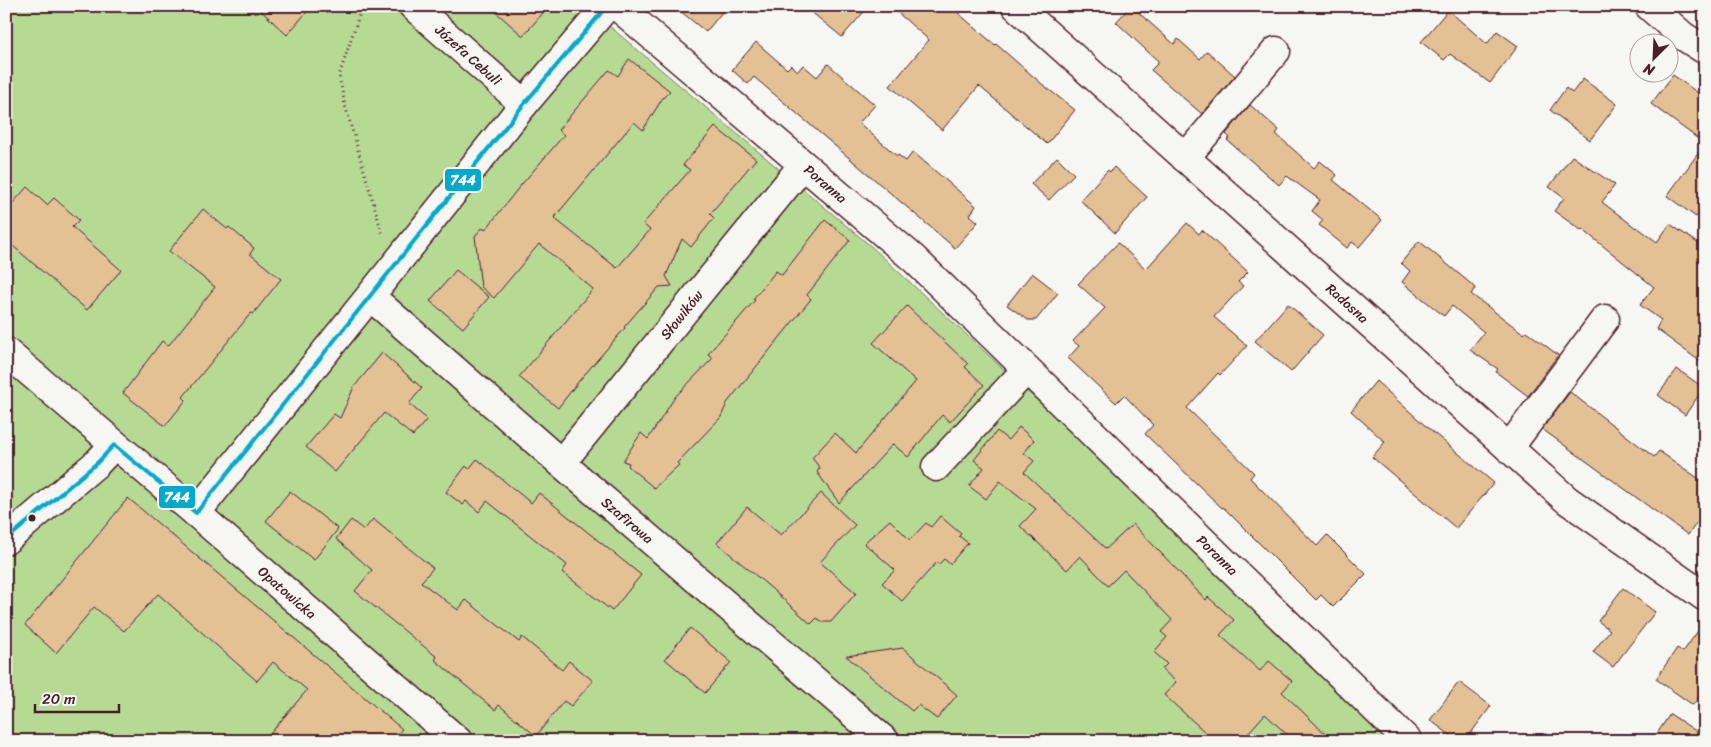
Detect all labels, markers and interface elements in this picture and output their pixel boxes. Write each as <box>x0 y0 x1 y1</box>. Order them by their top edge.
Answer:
street label: Józefa Cebuli <box>428 18 508 93</box>
north arrow <box>1628 32 1678 82</box>
text: N <box>1639 56 1659 83</box>
street label: Poranna <box>798 158 853 210</box>
line badge: 744 <box>444 168 482 192</box>
text: 744 <box>450 168 476 193</box>
street label: Radosna <box>1320 277 1374 330</box>
street label: Słowików <box>654 284 710 346</box>
line badge: 744 <box>158 485 196 509</box>
text: 744 <box>164 485 190 510</box>
street label: Szafirowa <box>595 491 659 550</box>
unlabelled marker <box>27 513 37 523</box>
street label: Poranna <box>1190 529 1244 582</box>
street label: Opatowicka <box>252 560 322 626</box>
scale bar <box>35 682 119 714</box>
text: 20 m <box>42 686 76 712</box>

